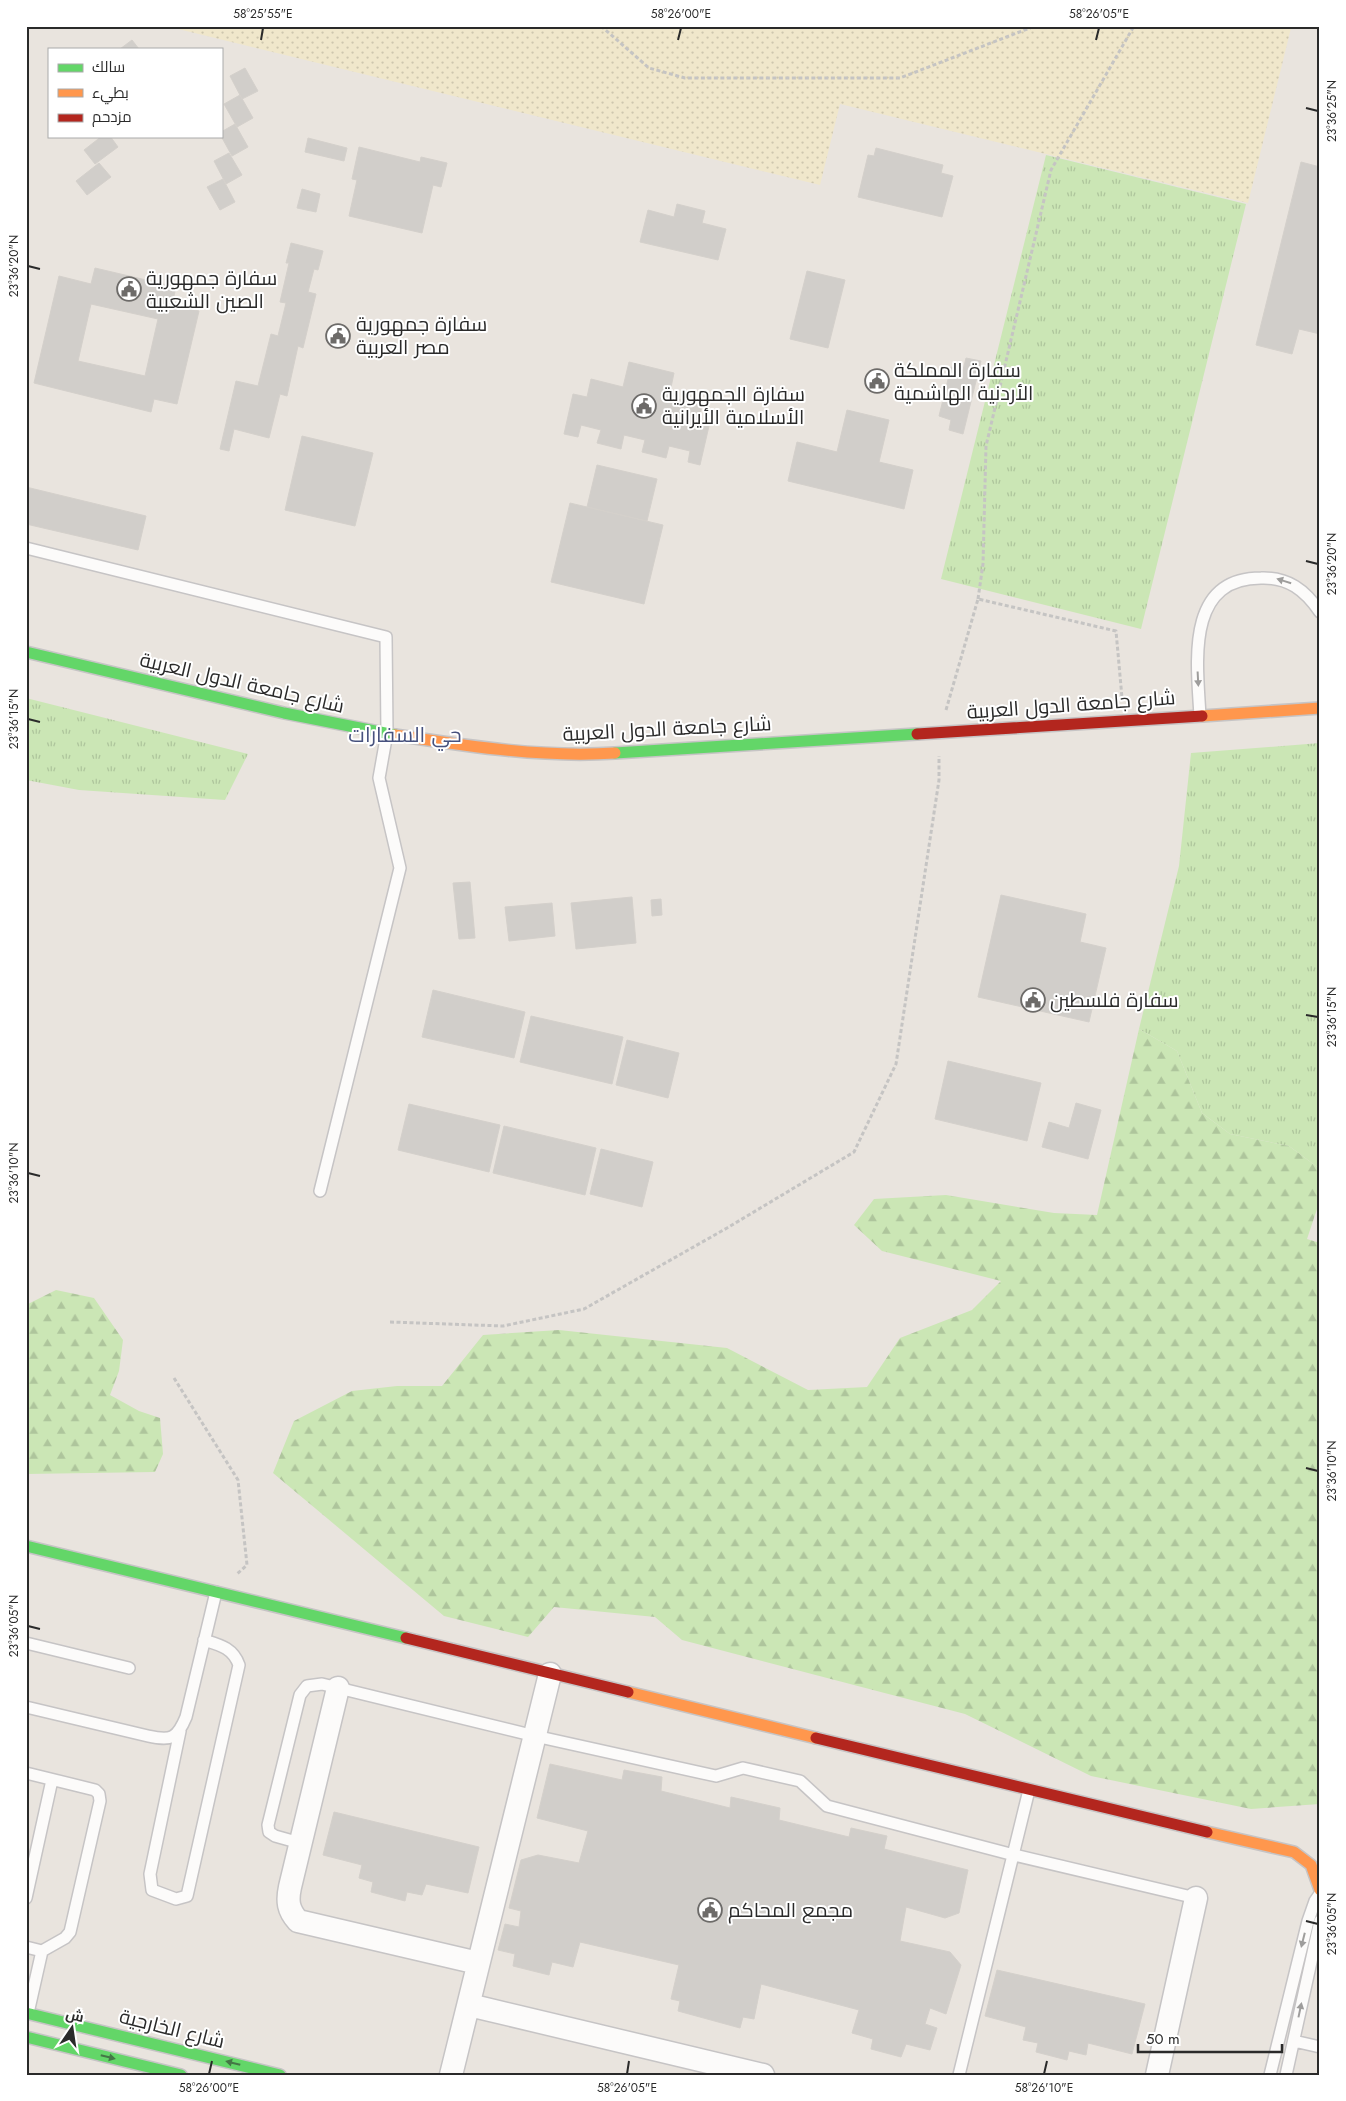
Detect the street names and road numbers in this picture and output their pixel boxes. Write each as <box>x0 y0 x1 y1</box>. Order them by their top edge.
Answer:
street label: شارع جامعة الدول العربية <box>137 645 347 721</box>
street label: شارع جامعة الدول العربية <box>966 683 1176 727</box>
street label: شارع جامعة الدول العربية <box>562 709 772 749</box>
street label: شارع الخارجية <box>116 2002 228 2056</box>

